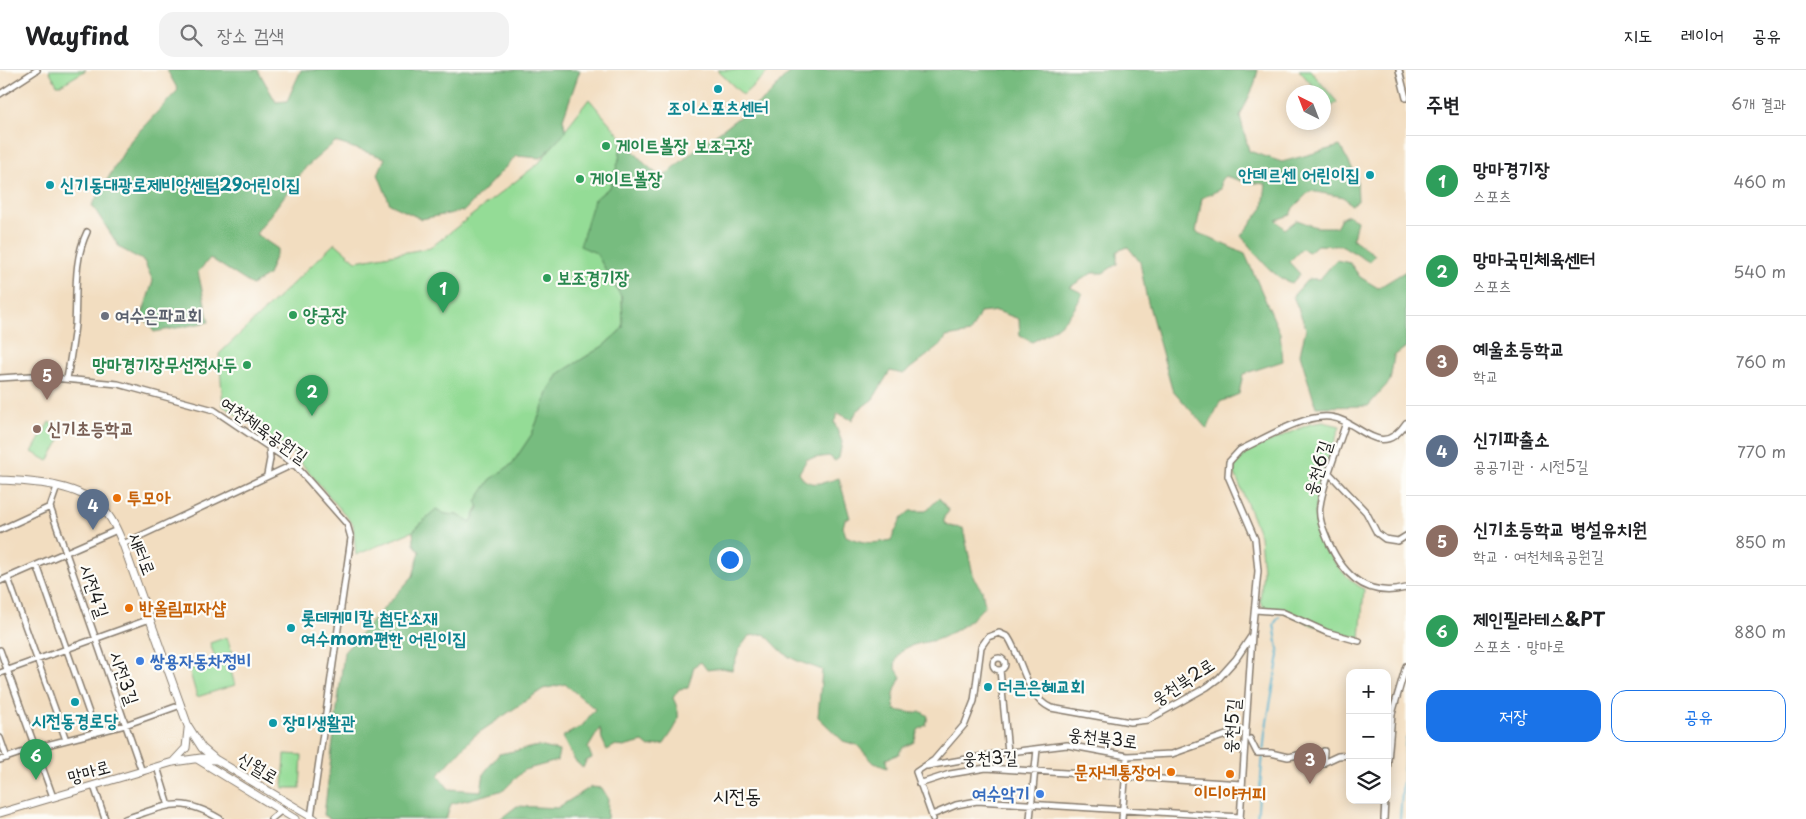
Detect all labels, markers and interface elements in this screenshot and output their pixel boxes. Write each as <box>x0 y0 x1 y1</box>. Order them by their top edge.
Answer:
search box <box>159 12 509 57</box>
text: Wayfind <box>25 17 129 53</box>
text: 장소 검색 <box>217 20 284 48</box>
icon: search <box>177 21 205 49</box>
text: 지도 <box>1624 21 1653 48</box>
text: 레이어 <box>1681 21 1724 48</box>
text: 공유 <box>1752 21 1781 48</box>
marker: 조이스포츠센터 <box>712 83 724 95</box>
north arrow <box>1286 85 1331 130</box>
text: 주변 <box>1426 87 1460 119</box>
text: 6개 결과 <box>1731 91 1786 115</box>
place label: 조이스포츠센터 <box>667 93 769 120</box>
place label: 게이트볼장 보조구장 <box>616 131 753 158</box>
marker: 게이트볼장 보조구장 <box>600 140 612 152</box>
text: 망마경기장 <box>1473 154 1549 182</box>
place label: 안데르센 어린이집 <box>1238 160 1360 187</box>
place label: 게이트볼장 <box>590 164 663 191</box>
marker: 안데르센 어린이집 <box>1364 169 1376 181</box>
text: 1 <box>1438 169 1446 193</box>
text: 460 m <box>1734 169 1786 193</box>
place label: 신기동대광로제비앙센텀29어린이집 <box>60 170 301 197</box>
marker: 게이트볼장 <box>574 173 586 185</box>
marker: 신기동대광로제비앙센텀29어린이집 <box>44 179 56 191</box>
text: 스포츠 <box>1473 183 1512 207</box>
text: 망마국민체육센터 <box>1473 244 1595 272</box>
text: 2 <box>1436 259 1448 283</box>
text: 540 m <box>1733 259 1786 283</box>
place label: 보조경기장 <box>557 263 630 290</box>
pin: 1 <box>427 272 459 313</box>
marker: 보조경기장 <box>541 272 553 284</box>
text: 스포츠 <box>1473 273 1512 297</box>
place label: 양궁장 <box>303 300 347 327</box>
place label: 여수은파교회 <box>115 301 202 328</box>
marker: 양궁장 <box>287 309 299 321</box>
marker: 여수은파교회 <box>99 310 111 322</box>
text: 예울초등학교 <box>1473 334 1565 362</box>
text: 3 <box>1437 349 1447 373</box>
text: 760 m <box>1736 349 1786 373</box>
place label: 망마경기장무선정사두 <box>92 350 237 377</box>
pin: 5 <box>31 359 63 400</box>
marker: 망마경기장무선정사두 <box>241 359 253 371</box>
text: 학교 <box>1473 363 1499 387</box>
pin: 2 <box>296 375 328 416</box>
street label: 여천체육공원길 <box>216 389 315 469</box>
place label: 신기초등학교 <box>47 414 134 441</box>
marker: 신기초등학교 <box>31 423 43 435</box>
text: 신기파출소 <box>1473 424 1549 452</box>
street label: 웅천6길 <box>1295 436 1338 498</box>
text: 4 <box>1437 439 1447 463</box>
text: 770 m <box>1737 439 1786 463</box>
text: 공공기관 · 시전5길 <box>1473 453 1588 477</box>
place label: 투모아 <box>127 483 171 510</box>
pin: 4 <box>77 489 109 530</box>
marker: 투모아 <box>111 492 123 504</box>
text: 신기초등학교 병설유치원 <box>1473 514 1647 542</box>
street label: 새터로 <box>123 528 164 579</box>
text: 5 <box>1437 529 1447 553</box>
text: 850 m <box>1735 529 1786 553</box>
text: 학교 · 여천체육공원길 <box>1473 543 1604 567</box>
your location <box>717 547 743 573</box>
street label: 시전4길 <box>74 560 117 622</box>
place label: 반올림피자샵 <box>139 593 226 620</box>
marker: 반올림피자샵 <box>123 602 135 614</box>
place label: 롯데케미칼 첨단소재 여수mom편한 어린이집 <box>301 603 467 651</box>
text: 제인필라테스&PT <box>1473 604 1605 632</box>
text: 6 <box>1436 619 1448 643</box>
text: 880 m <box>1734 619 1786 643</box>
marker: 롯데케미칼 첨단소재 여수mom편한 어린이집 <box>285 622 297 634</box>
text: 스포츠 · 망마로 <box>1473 633 1565 657</box>
place label: 쌍용자동차정비 <box>150 646 251 673</box>
street label: 시전3길 <box>104 647 147 709</box>
street label: 웅천북2로 <box>1145 650 1219 711</box>
marker: 쌍용자동차정비 <box>134 655 146 667</box>
map controls <box>1346 669 1391 804</box>
button: + <box>1346 669 1391 714</box>
place label: 더큰은혜교회 <box>998 672 1085 699</box>
marker: 더큰은혜교회 <box>982 681 994 693</box>
button: 저장 <box>1426 690 1601 742</box>
button: 공유 <box>1611 690 1786 742</box>
marker: 시전동경로당 <box>69 696 81 708</box>
street label: 웅천5길 <box>1215 697 1246 754</box>
place label: 시전동경로당 <box>32 706 119 733</box>
place label: 장미생활관 <box>282 708 356 735</box>
button: − <box>1346 714 1391 759</box>
marker: 장미생활관 <box>267 717 279 729</box>
street label: 웅천북3로 <box>1067 719 1139 754</box>
pin: 6 <box>20 739 52 780</box>
street label: 웅천3길 <box>962 743 1018 770</box>
pin: 3 <box>1294 743 1326 784</box>
street label: 신월로 <box>233 744 284 789</box>
street label: 망마로 <box>64 752 113 790</box>
place label: 문자네통장어 <box>1074 757 1161 784</box>
button: layers <box>1346 759 1391 804</box>
marker: 문자네통장어 <box>1165 766 1177 778</box>
marker: 이디야커피 <box>1224 768 1236 780</box>
place label: 이디야커피 <box>1194 778 1266 805</box>
place label: 여수악기 <box>972 779 1030 806</box>
district label: 시전동 <box>713 780 761 810</box>
marker: 여수악기 <box>1034 788 1046 800</box>

